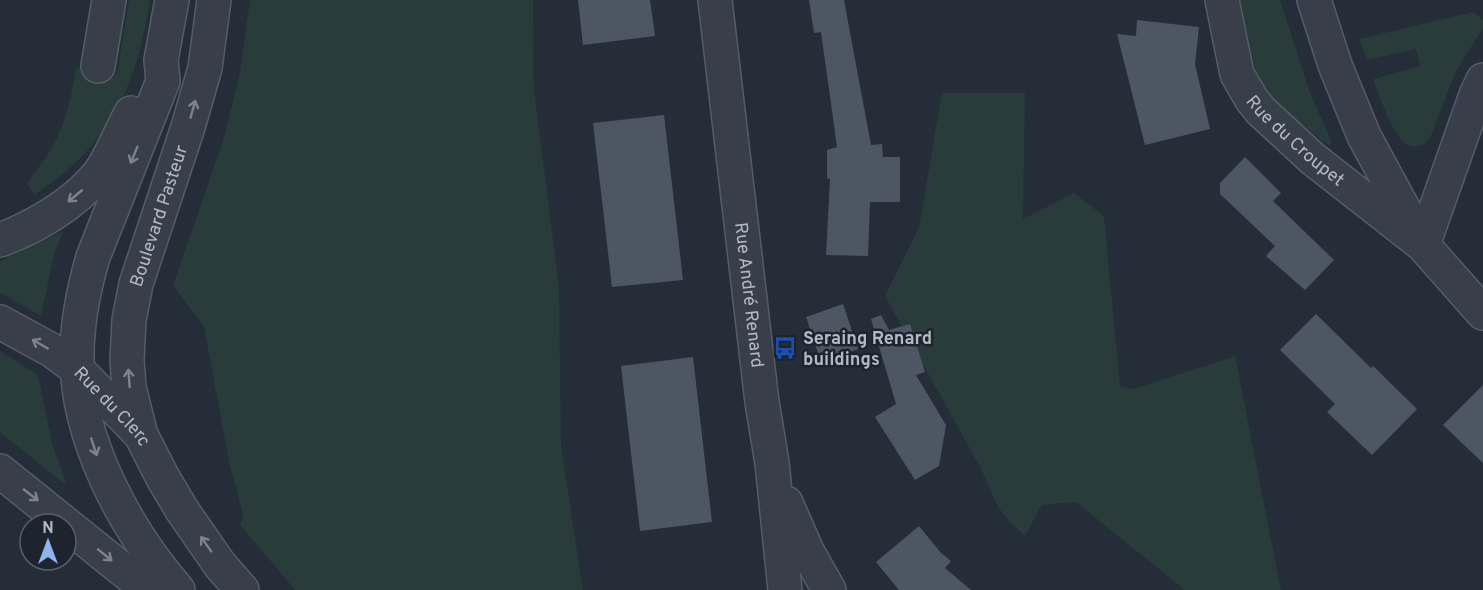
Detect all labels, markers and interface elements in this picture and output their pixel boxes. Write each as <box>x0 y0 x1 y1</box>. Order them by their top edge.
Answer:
street label: Rue du Croupet <box>1240 91 1349 192</box>
one-way arrow <box>188 100 199 119</box>
street label: Boulevard Pasteur <box>126 143 194 290</box>
one-way arrow <box>128 145 139 164</box>
one-way arrow <box>67 189 83 202</box>
street label: Rue André Renard <box>728 221 768 369</box>
place label: Seraing Renard buildings <box>803 328 932 372</box>
bus stop icon: Seraing Renard buildings <box>772 335 798 361</box>
one-way arrow <box>32 337 49 349</box>
street label: Rue du Clerc <box>68 362 155 450</box>
one-way arrow <box>123 368 134 388</box>
one-way arrow <box>90 437 101 456</box>
one-way arrow <box>23 489 39 502</box>
north arrow <box>18 512 78 572</box>
text: N <box>42 519 54 539</box>
one-way arrow <box>200 536 212 552</box>
one-way arrow <box>97 548 113 561</box>

